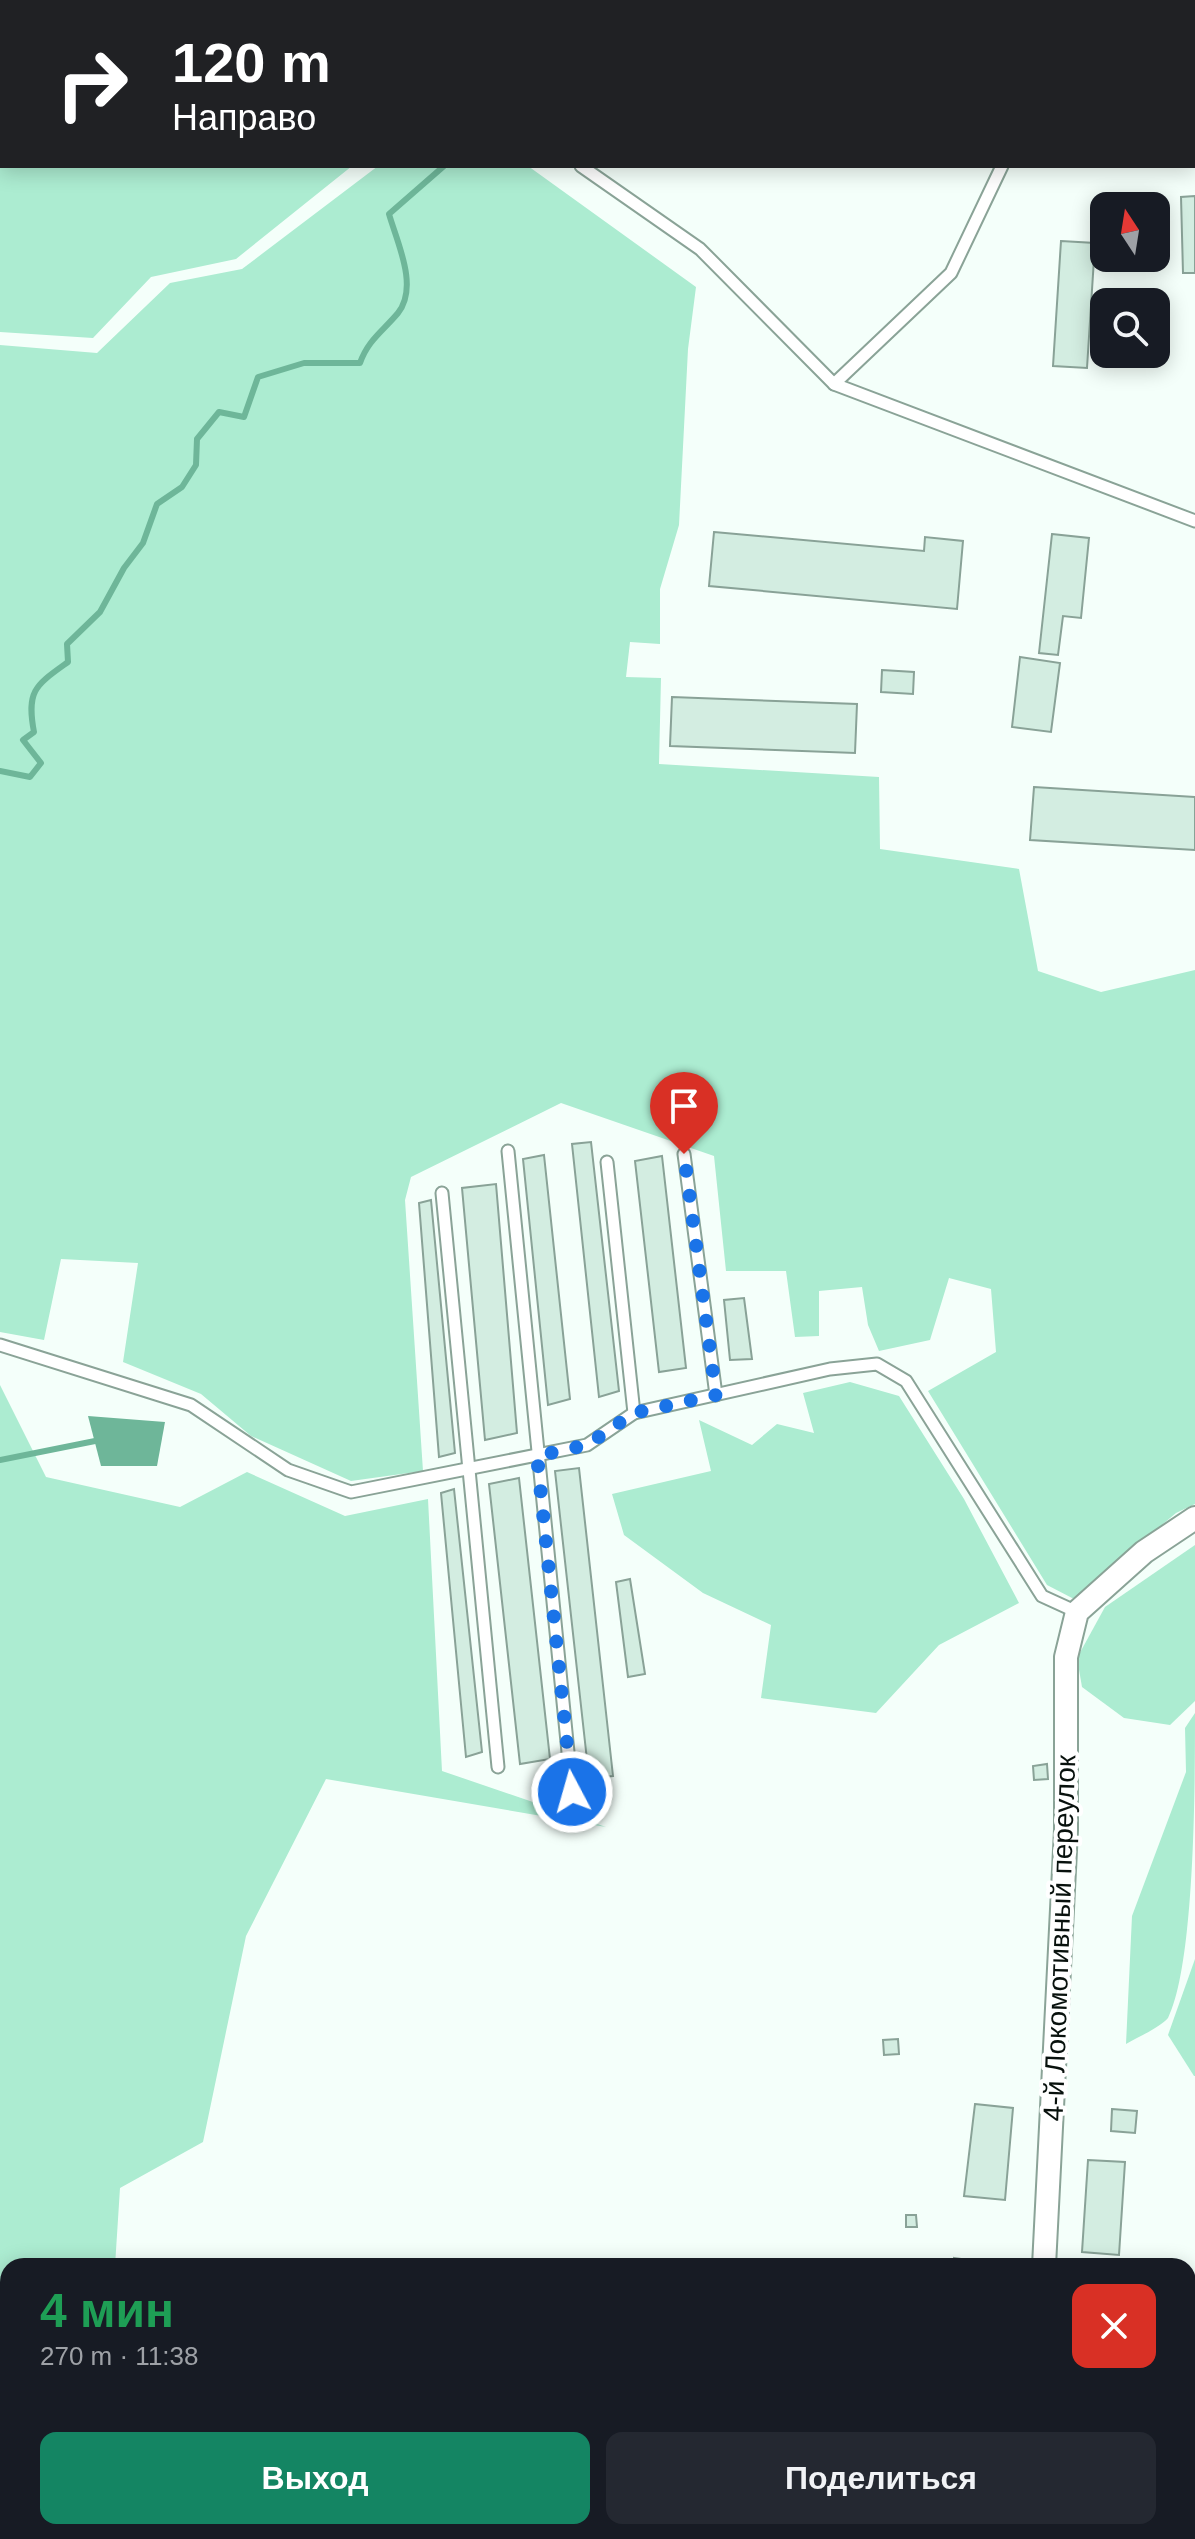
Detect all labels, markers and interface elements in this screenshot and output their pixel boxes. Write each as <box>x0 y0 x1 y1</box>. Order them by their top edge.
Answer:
text: 120 m <box>172 31 331 94</box>
icon: right <box>40 32 144 136</box>
text: Направо <box>172 97 316 138</box>
north arrow <box>1090 192 1170 272</box>
map controls <box>1090 192 1170 368</box>
button: search <box>1090 288 1170 368</box>
pin <box>650 1072 718 1154</box>
icon: arrive <box>662 1084 706 1128</box>
position arrow <box>530 1750 614 1834</box>
street label: 4-й Локомотивный переулок <box>1038 1754 1081 2122</box>
text: 4 мин <box>40 2284 174 2337</box>
button: close <box>1072 2284 1156 2368</box>
text: 270 m · 11:38 <box>40 2341 199 2371</box>
button: Выход <box>40 2432 590 2524</box>
button: Поделиться <box>606 2432 1156 2524</box>

